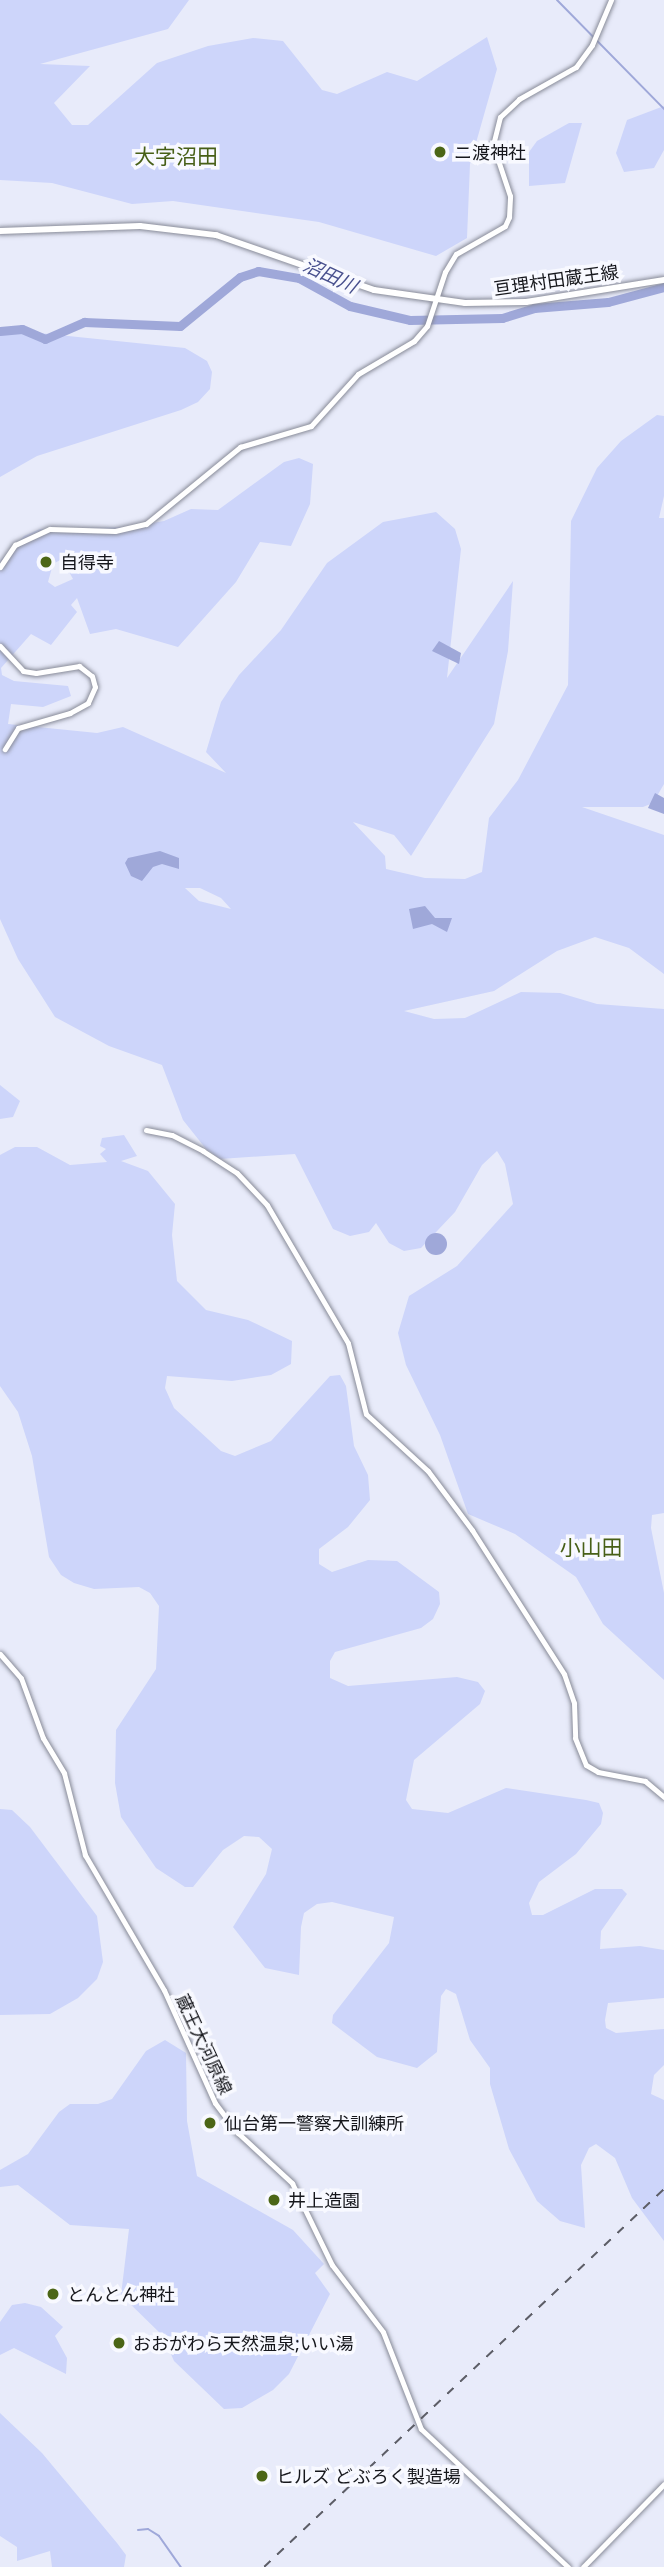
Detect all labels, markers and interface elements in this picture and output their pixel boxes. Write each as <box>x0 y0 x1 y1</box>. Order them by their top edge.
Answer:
place label: ニ渡神社 <box>454 141 526 163</box>
district label: 大字沼田 <box>134 143 218 169</box>
marker: ニ渡神社 <box>432 144 448 160</box>
water label: 沼田川 <box>299 254 361 298</box>
street label: 亘理村田蔵王線 <box>492 261 620 299</box>
place label: 自得寺 <box>60 551 114 573</box>
marker: 自得寺 <box>38 554 54 570</box>
district label: 小山田 <box>560 1534 622 1560</box>
street label: 蔵王大河原線 <box>171 1990 237 2098</box>
place label: 仙台第一警察犬訓練所 <box>224 2112 404 2134</box>
marker: 仙台第一警察犬訓練所 <box>202 2115 218 2131</box>
place label: 井上造園 <box>288 2189 360 2211</box>
marker: 井上造園 <box>266 2192 282 2208</box>
place label: とんとん神社 <box>67 2283 175 2305</box>
marker: とんとん神社 <box>45 2286 61 2302</box>
place label: おおがわら天然温泉;いい湯 <box>133 2332 354 2354</box>
marker: おおがわら天然温泉;いい湯 <box>111 2335 127 2351</box>
place label: ヒルズ どぶろく製造場 <box>276 2465 461 2487</box>
marker: ヒルズ どぶろく製造場 <box>254 2468 270 2484</box>

